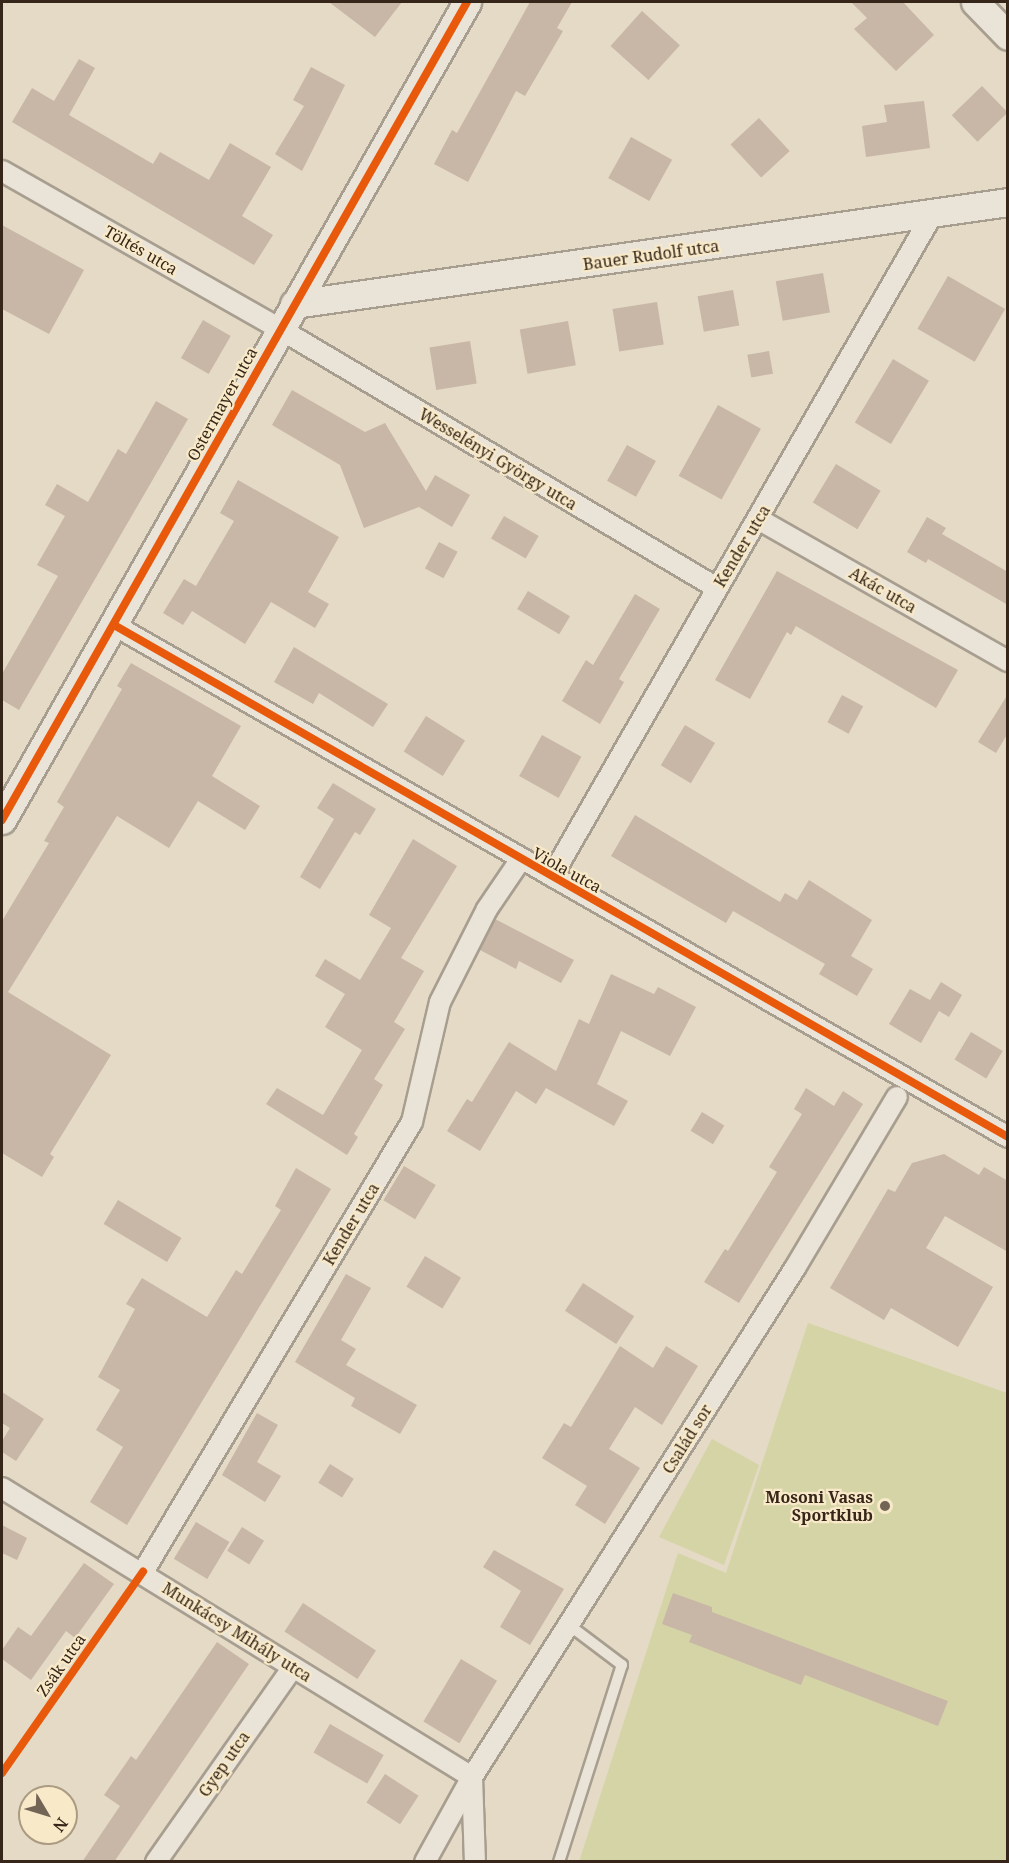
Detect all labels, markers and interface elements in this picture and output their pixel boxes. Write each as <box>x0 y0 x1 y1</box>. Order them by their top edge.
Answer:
street label: Töltés utca <box>101 221 181 279</box>
street label: Bauer Rudolf utca <box>582 236 720 274</box>
street label: Ostermayer utca <box>183 344 261 464</box>
street label: Wesselényi György utca <box>416 404 580 514</box>
street label: Kender utca <box>710 501 774 591</box>
street label: Akác utca <box>846 563 920 617</box>
street label: Viola utca <box>529 843 605 897</box>
street label: Kender utca <box>319 1179 383 1269</box>
street label: Család sor <box>658 1401 716 1477</box>
place label: Mosoni Vasas Sportklub <box>765 1487 873 1525</box>
marker: Mosoni Vasas Sportklub <box>878 1499 892 1513</box>
street label: Munkácsy Mihály utca <box>159 1578 315 1686</box>
street label: Zsák utca <box>33 1630 89 1700</box>
street label: Gyep utca <box>194 1727 254 1801</box>
north arrow <box>18 1785 78 1845</box>
text: N <box>48 1813 73 1837</box>

